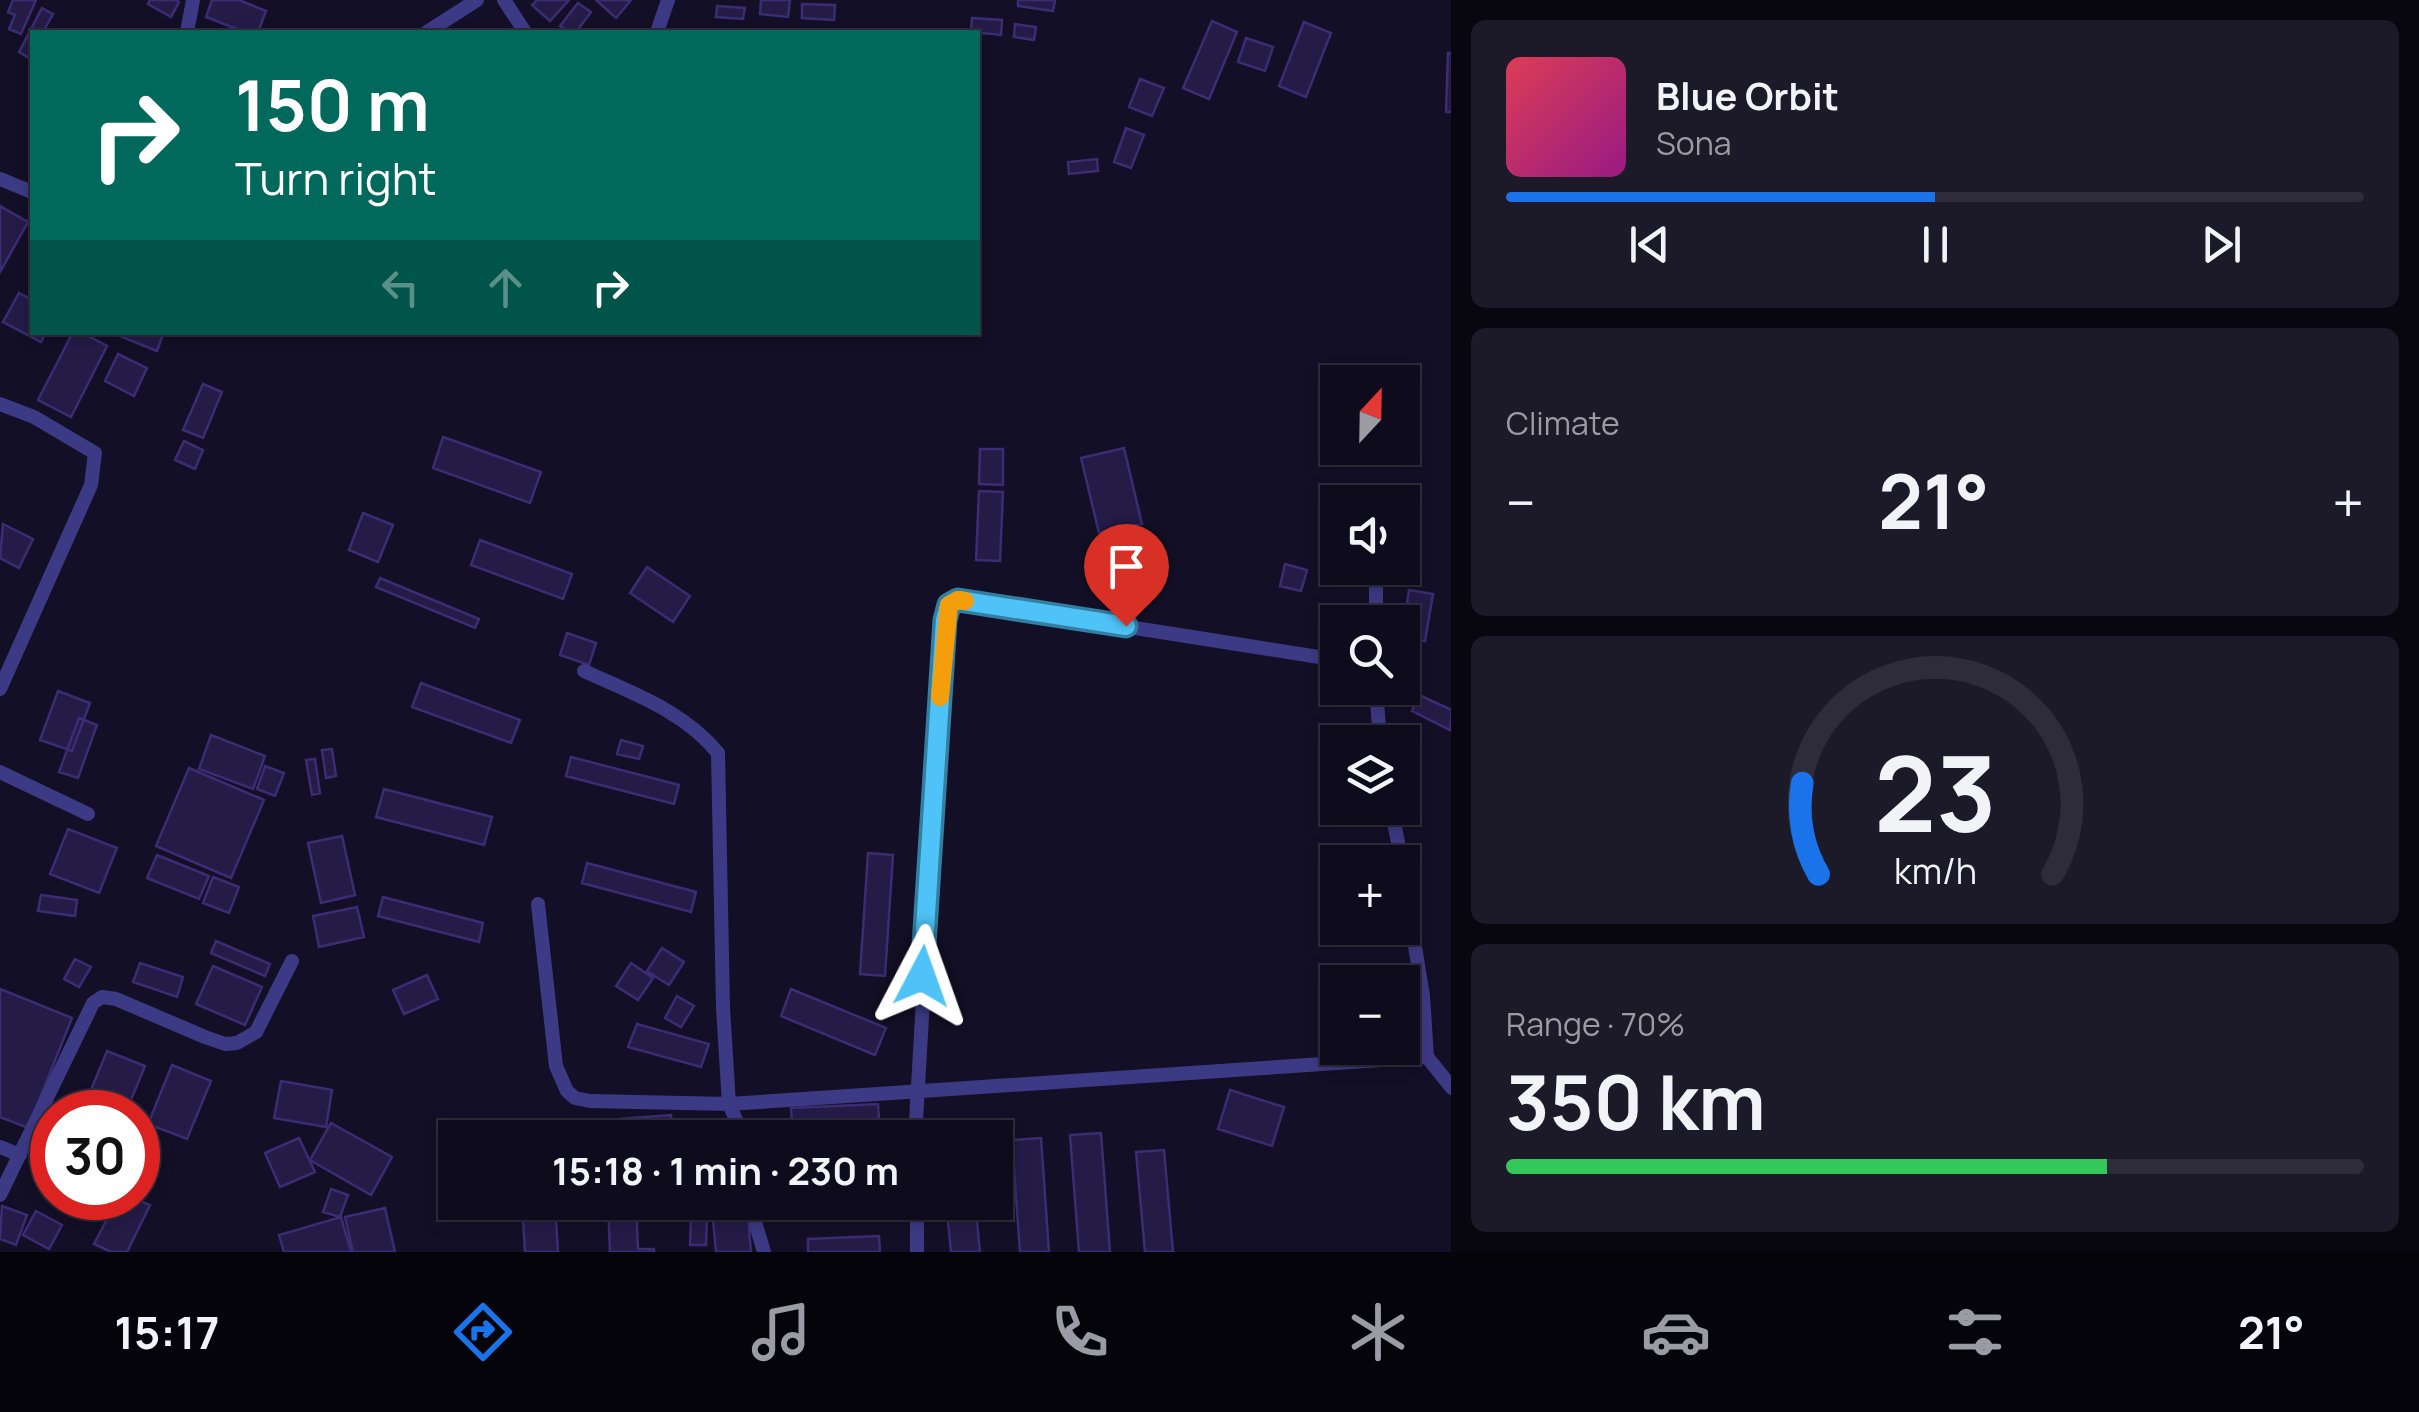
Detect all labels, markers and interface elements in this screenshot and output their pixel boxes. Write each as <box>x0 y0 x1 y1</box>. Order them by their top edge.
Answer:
text: 150 m <box>235 56 430 152</box>
text: Blue Orbit <box>1656 69 1839 121</box>
icon: right <box>70 70 200 200</box>
text: Sona <box>1656 121 1731 165</box>
text: Turn right <box>235 147 436 209</box>
icon: previous <box>1622 217 1677 272</box>
icon: pause <box>1908 217 1963 272</box>
icon: next <box>2194 217 2249 272</box>
icon: left <box>373 260 428 315</box>
icon: ahead <box>478 260 533 315</box>
icon: right <box>583 260 638 315</box>
north arrow <box>1320 365 1420 465</box>
map controls <box>1320 365 1420 1065</box>
text: Climate <box>1506 401 1620 445</box>
text: 21° <box>1878 449 1990 552</box>
text: − <box>1506 464 1536 540</box>
text: + <box>2332 464 2364 540</box>
button: sound <box>1320 485 1420 585</box>
pin <box>1084 524 1169 627</box>
icon: arrive <box>1099 539 1154 594</box>
button: search <box>1320 605 1420 705</box>
text: 23 <box>1874 721 1996 863</box>
button: layers <box>1320 725 1420 825</box>
button: + <box>1320 845 1420 945</box>
text: km/h <box>1893 846 1977 895</box>
position arrow <box>870 924 974 1028</box>
button: − <box>1320 965 1420 1065</box>
text: Range · 70% <box>1506 1002 1685 1046</box>
text: 350 km <box>1506 1050 1766 1153</box>
speed limit sign: 30 <box>30 1090 160 1220</box>
text: 15:18 · 1 min · 230 m <box>552 1144 899 1196</box>
icon: directions <box>448 1297 518 1367</box>
icon: music <box>746 1297 816 1367</box>
icon: phone <box>1045 1297 1115 1367</box>
icon: climate <box>1343 1297 1413 1367</box>
icon: car <box>1641 1297 1711 1367</box>
icon: filters <box>1940 1297 2010 1367</box>
text: 15:17 <box>114 1301 219 1363</box>
text: 21° <box>2238 1301 2305 1363</box>

